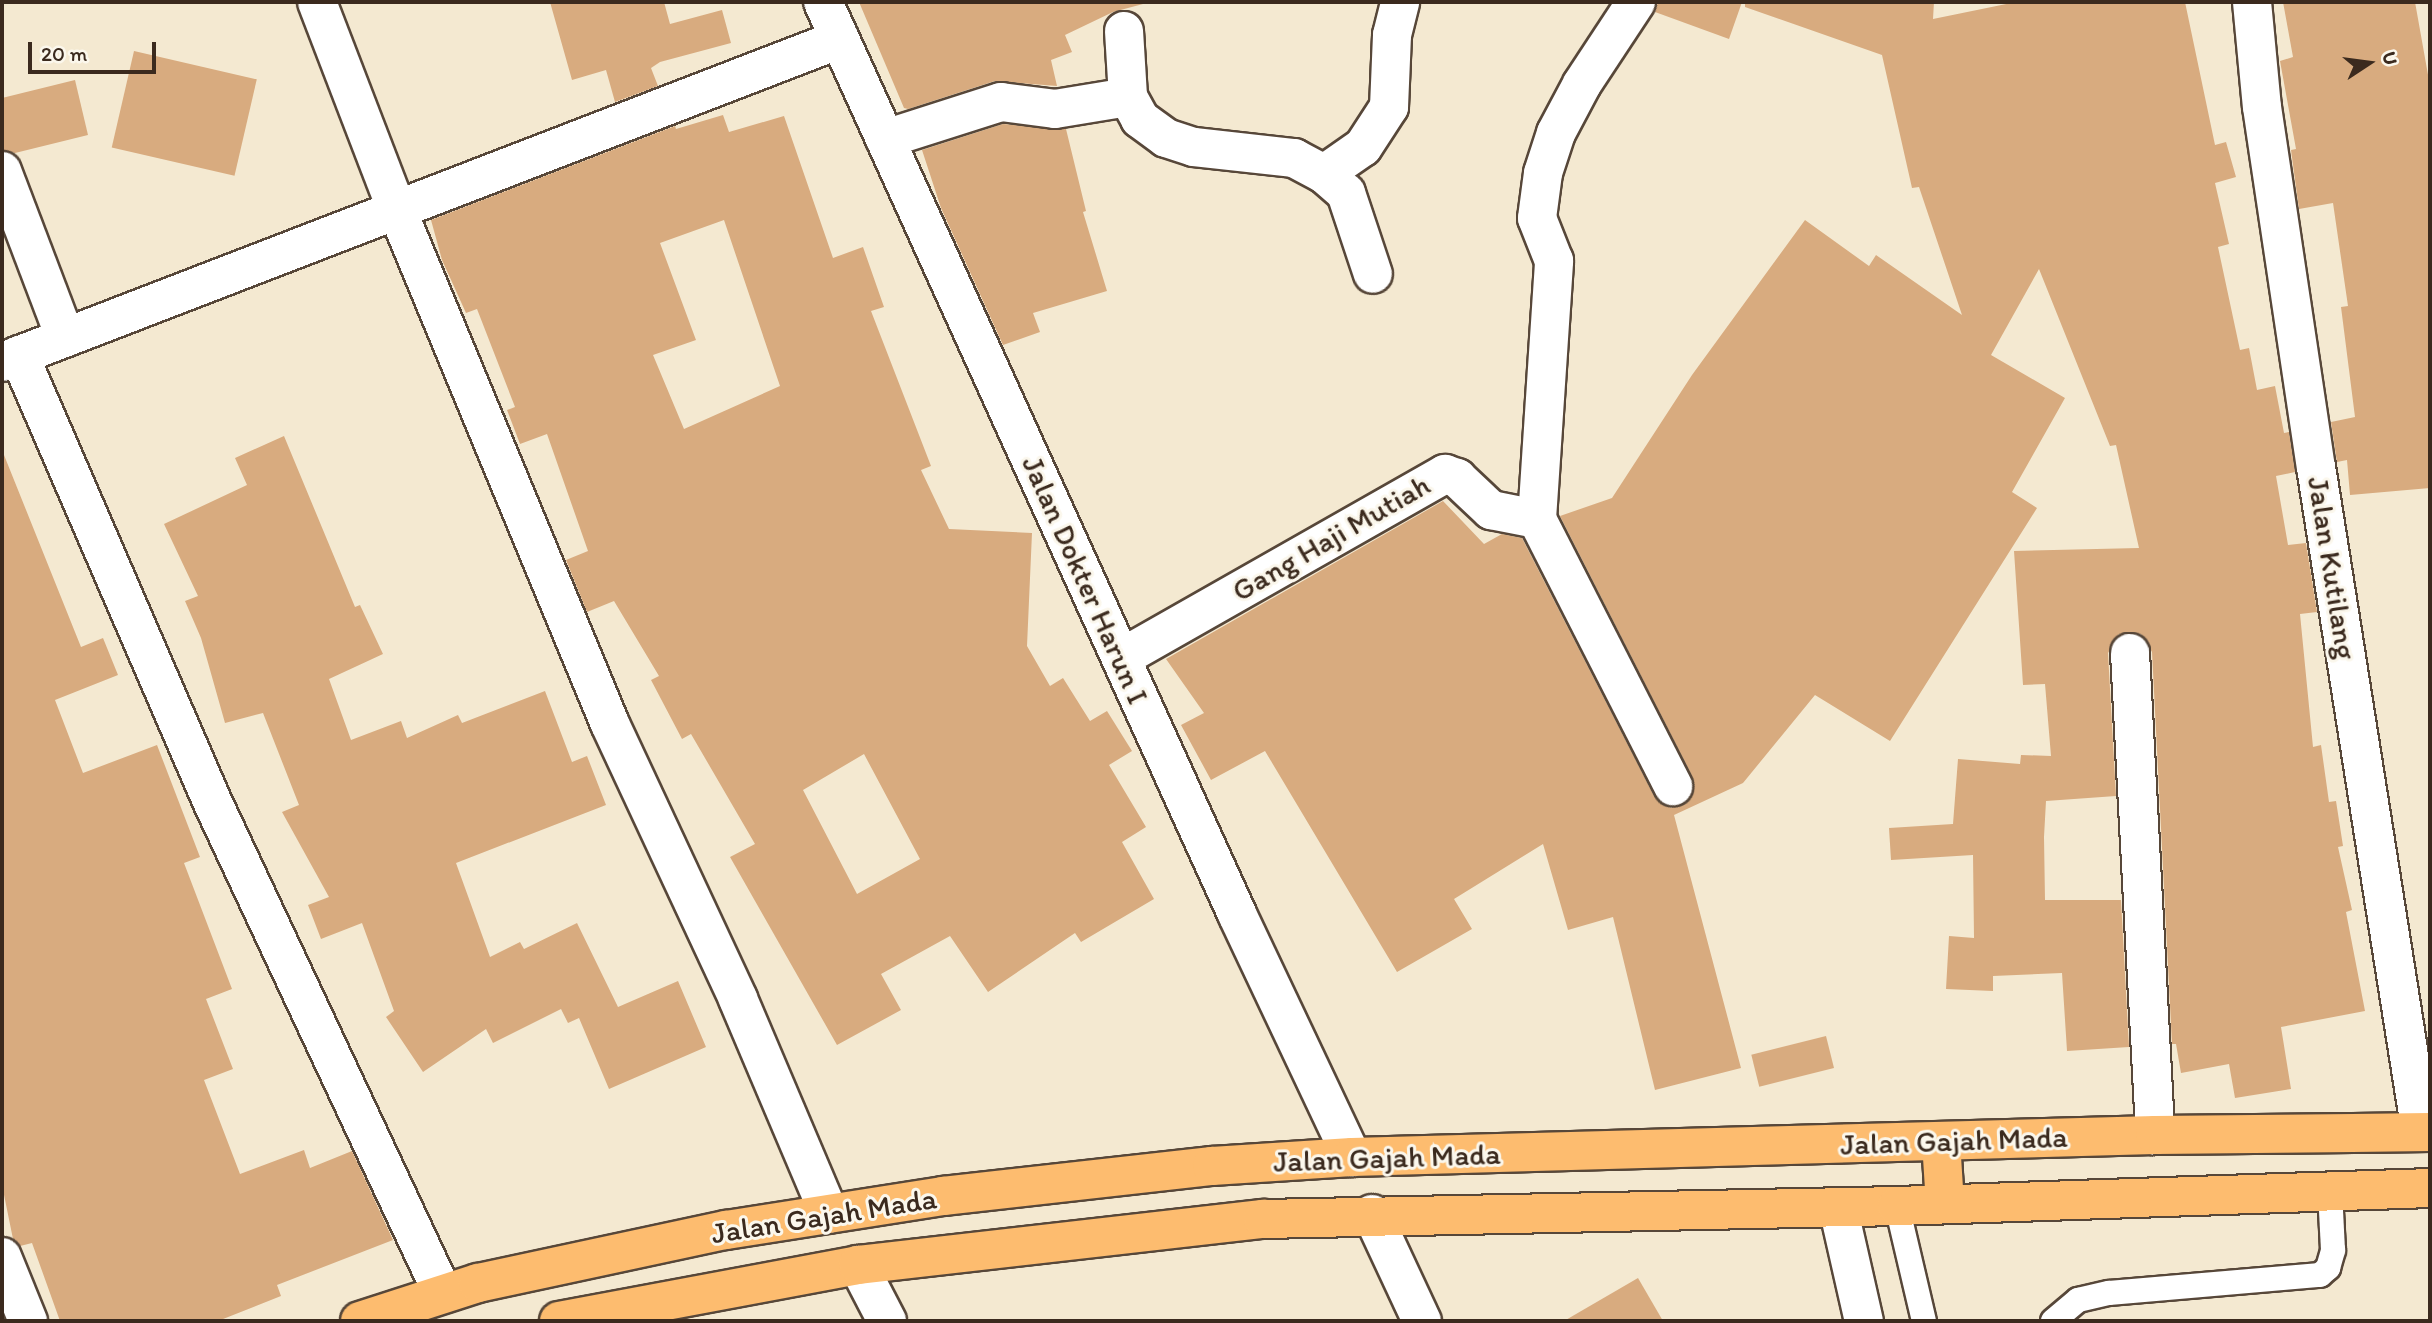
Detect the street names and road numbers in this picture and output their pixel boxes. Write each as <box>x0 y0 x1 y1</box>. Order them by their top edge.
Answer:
street label: Jalan Dokter Harun I <box>1014 450 1156 710</box>
street label: Gang Haji Mutiah <box>1225 467 1437 609</box>
street label: Jalan Kutilang <box>2300 473 2364 663</box>
street label: Jalan Gajah Mada <box>1840 1119 2068 1163</box>
street label: Jalan Gajah Mada <box>1273 1136 1501 1180</box>
street label: Jalan Gajah Mada <box>709 1180 939 1252</box>

